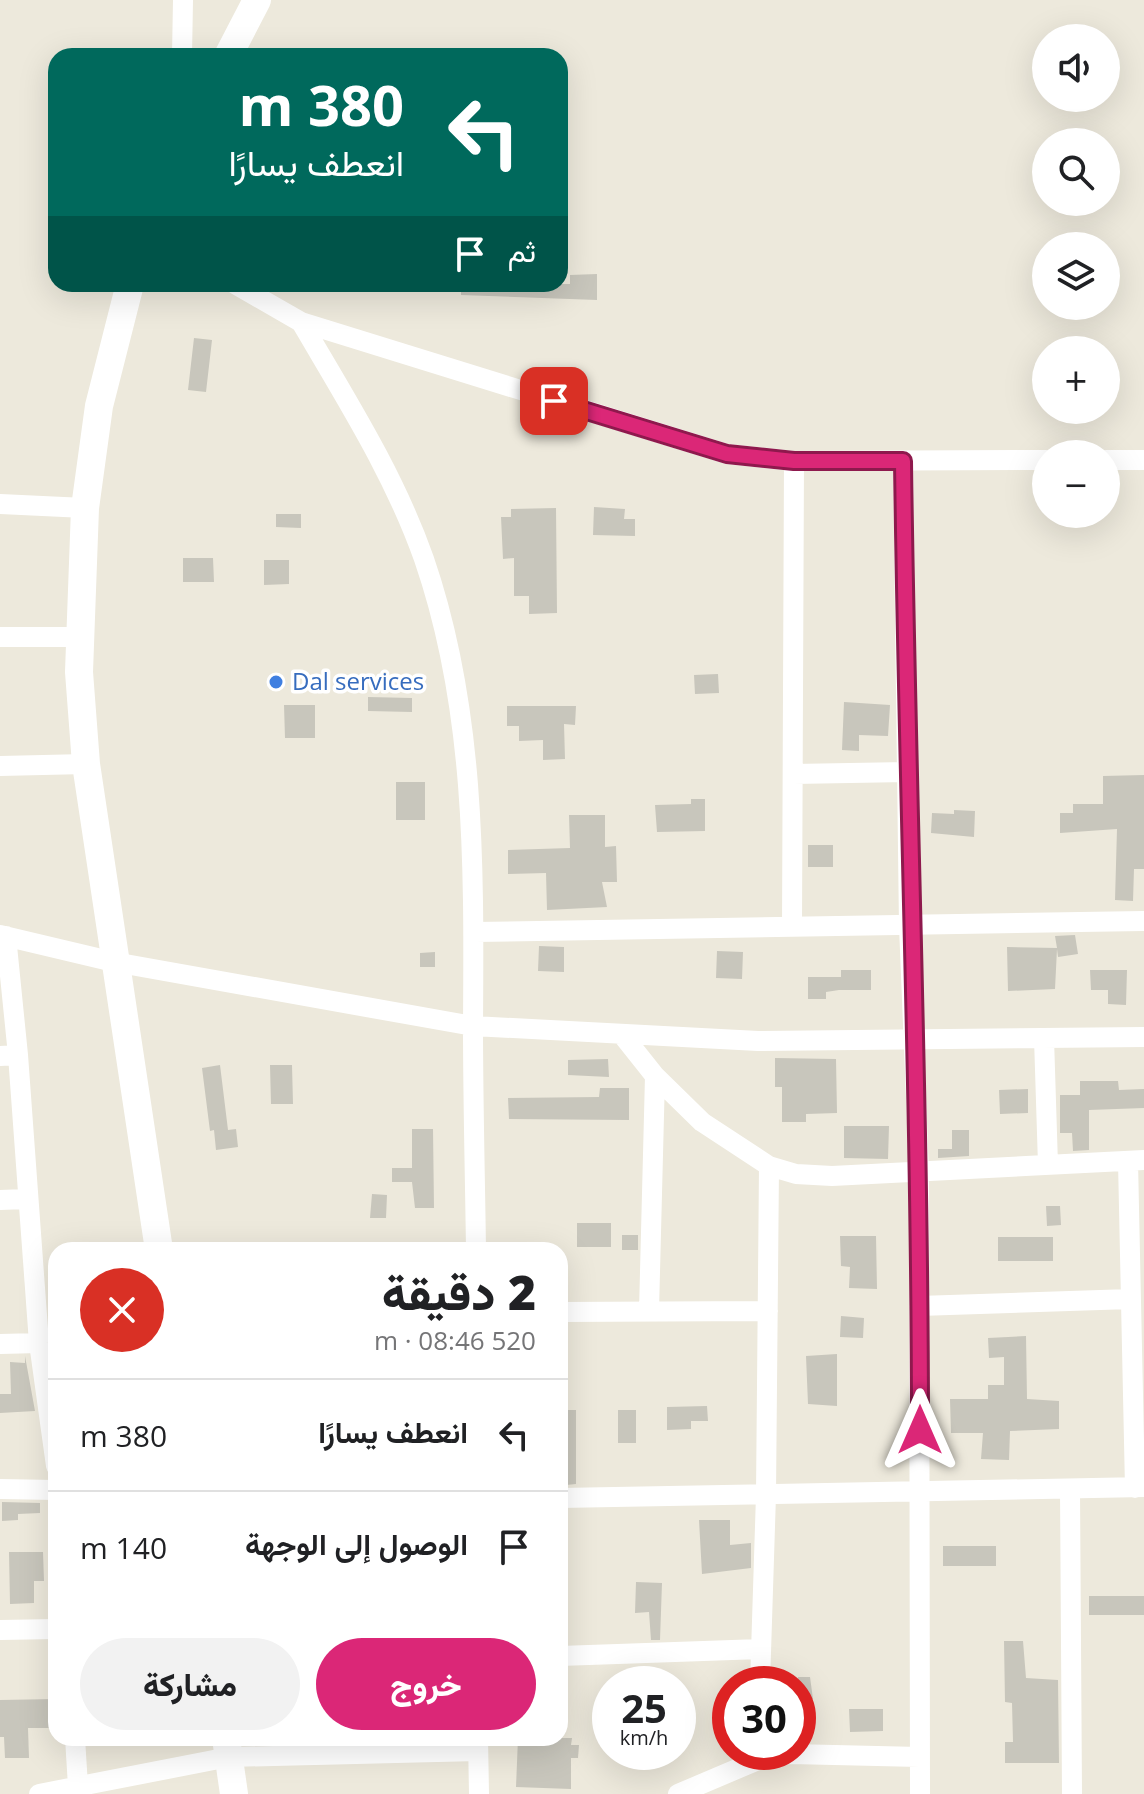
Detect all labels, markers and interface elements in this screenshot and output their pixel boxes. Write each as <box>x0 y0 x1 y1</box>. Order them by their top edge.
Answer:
map controls <box>1032 24 1120 528</box>
button: sound <box>1032 24 1120 112</box>
text: 380 m <box>238 66 404 142</box>
icon: left <box>432 80 536 184</box>
button: search <box>1032 128 1120 216</box>
text: انعطف يسارًا <box>228 138 404 187</box>
text: ثم <box>508 230 536 271</box>
icon: arrive <box>448 232 492 276</box>
button: layers <box>1032 232 1120 320</box>
button: + <box>1032 336 1120 424</box>
pin <box>520 367 588 435</box>
icon: arrive <box>532 379 576 423</box>
button: − <box>1032 440 1120 528</box>
place label: Dal services <box>292 664 424 697</box>
marker: Dal services <box>267 673 285 691</box>
text: 2 دقيقة <box>382 1259 536 1324</box>
button: close <box>80 1268 164 1352</box>
text: 520 m · 08:46 <box>374 1322 536 1358</box>
position arrow <box>878 1388 962 1472</box>
text: انعطف يسارًا <box>318 1411 468 1452</box>
icon: left <box>492 1413 536 1457</box>
text: 380 m <box>80 1415 167 1456</box>
text: الوصول إلى الوجهة <box>245 1523 468 1564</box>
icon: arrive <box>492 1525 536 1569</box>
text: 140 m <box>80 1527 167 1568</box>
button: مشاركة <box>80 1638 300 1730</box>
button: خروج <box>316 1638 536 1730</box>
speed limit sign: 30 <box>712 1666 816 1770</box>
text: 25 <box>621 1680 667 1735</box>
text: km/h <box>620 1724 668 1751</box>

